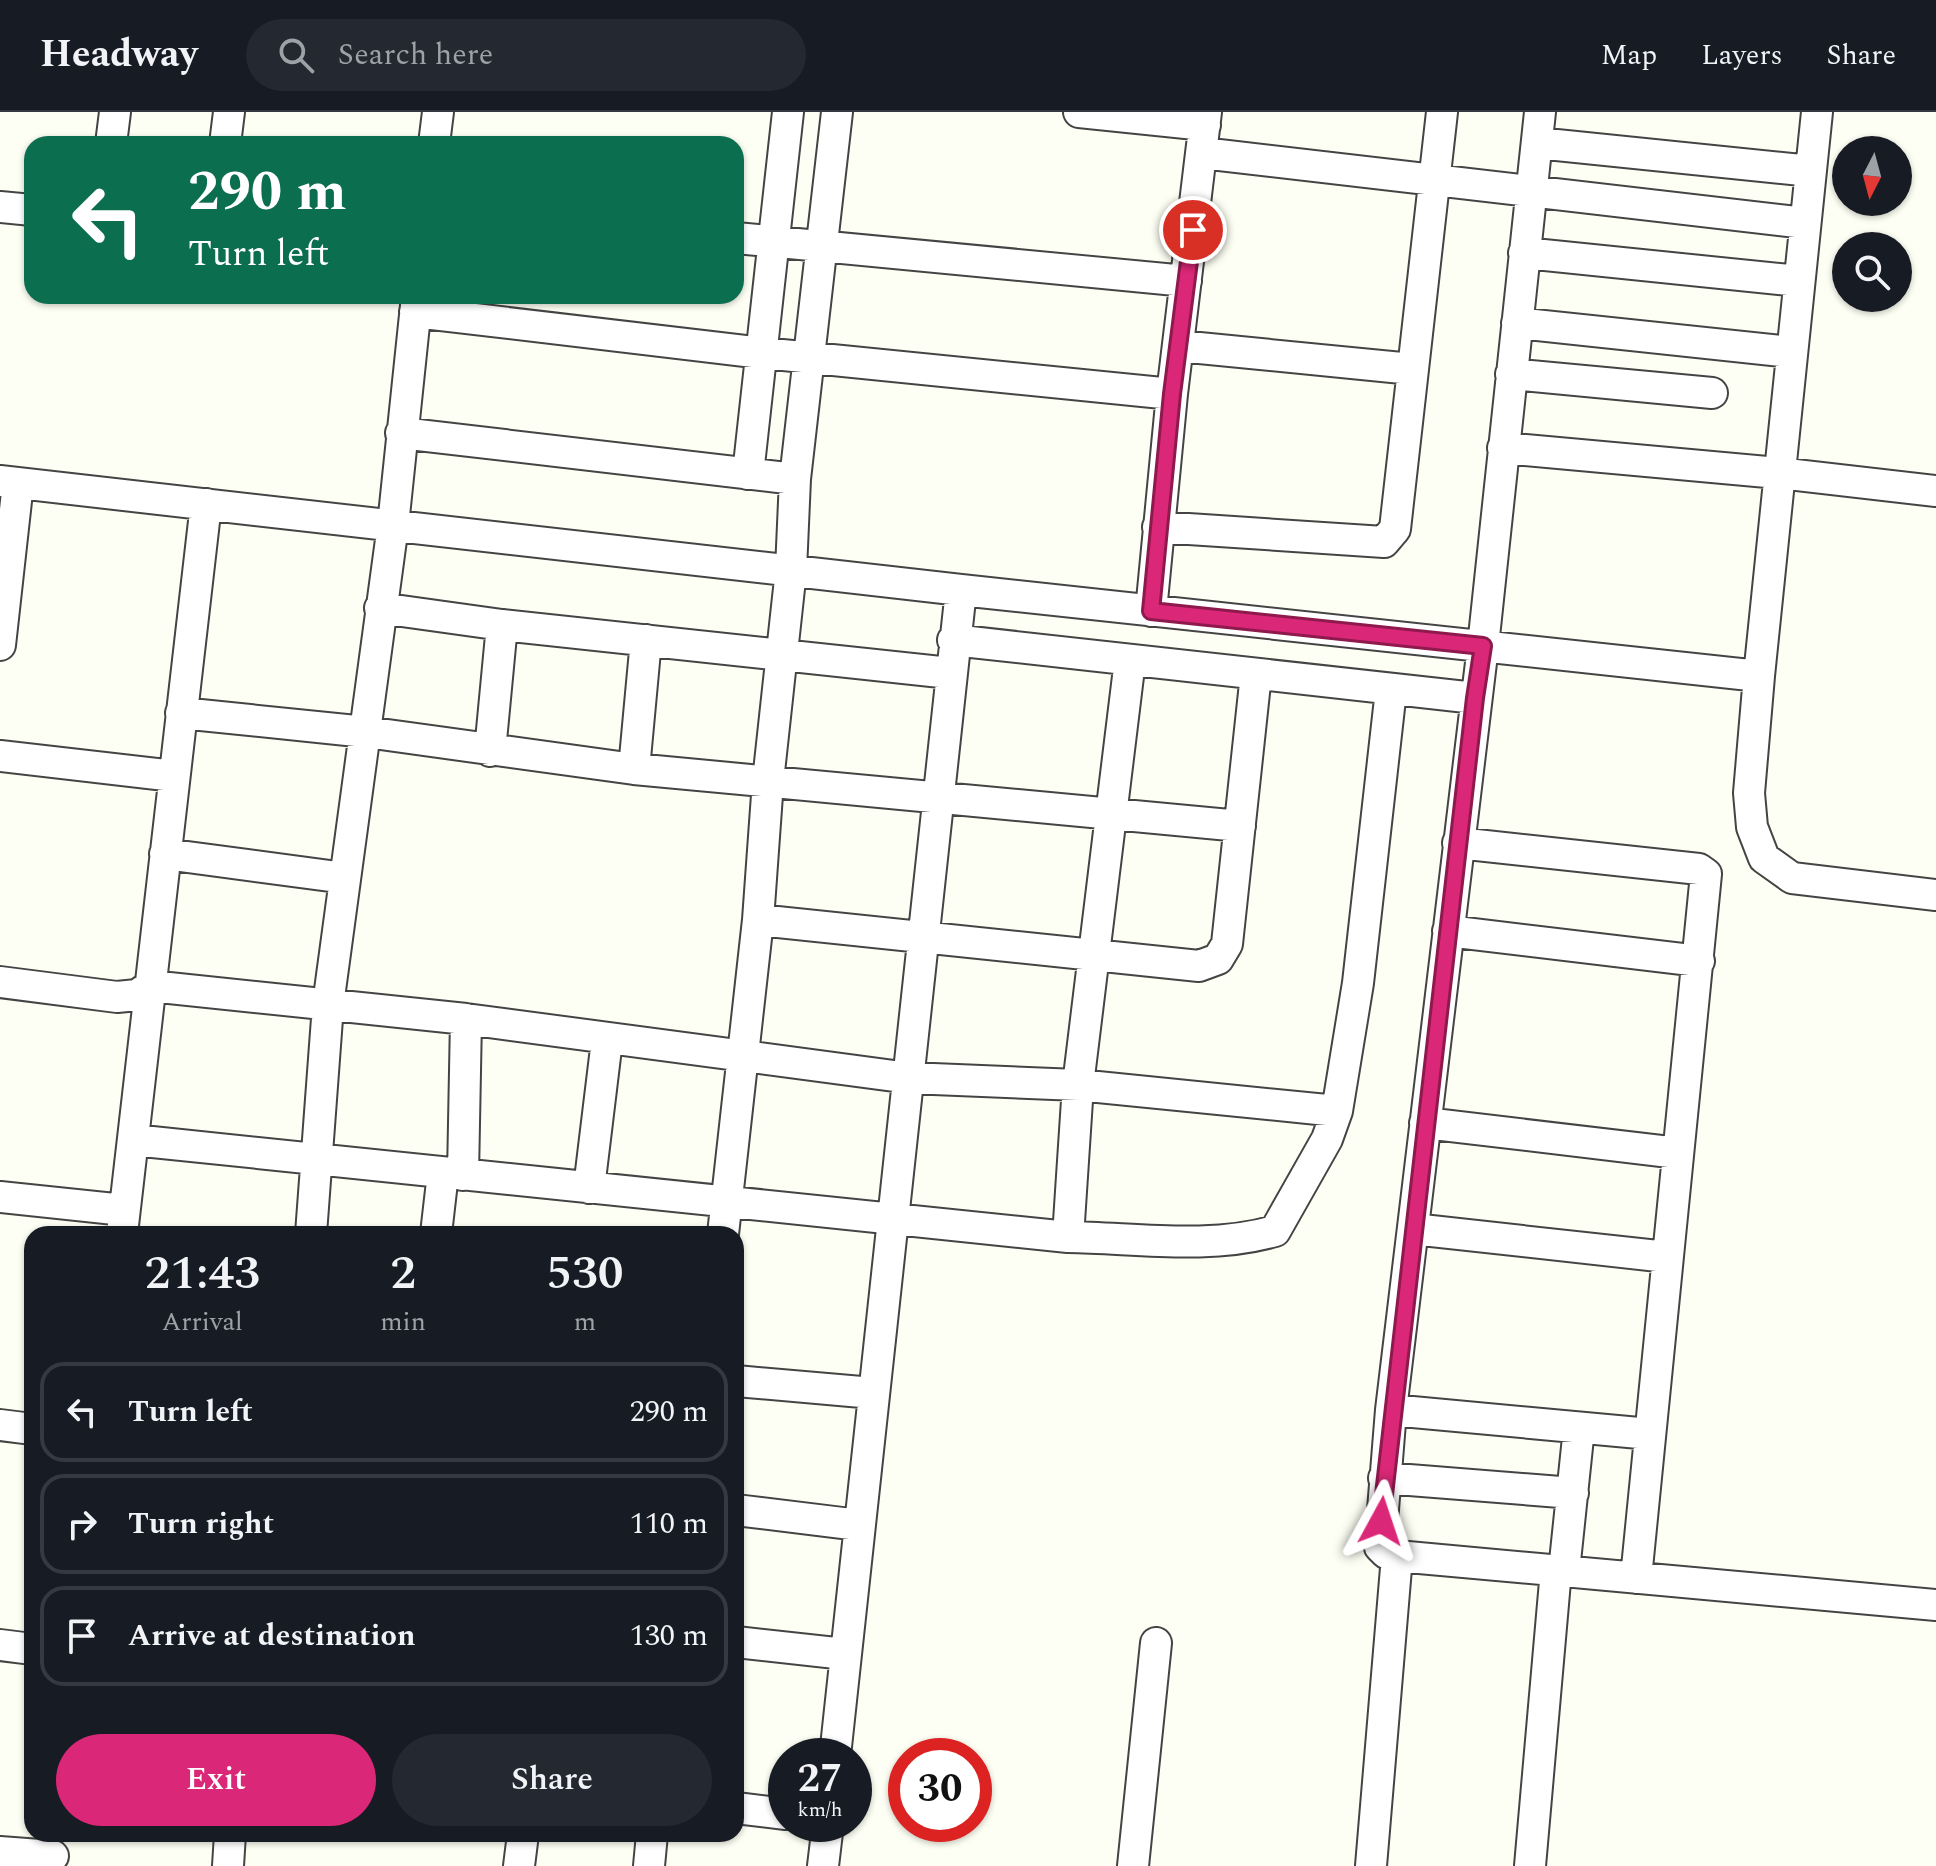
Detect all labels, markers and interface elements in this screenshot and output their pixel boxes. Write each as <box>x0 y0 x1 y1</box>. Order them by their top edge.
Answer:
search box <box>246 19 806 91</box>
text: Headway <box>40 26 198 84</box>
text: Search here <box>338 32 493 78</box>
icon: search <box>274 33 318 77</box>
text: Map <box>1601 34 1657 77</box>
text: Layers <box>1701 34 1783 77</box>
text: Share <box>1827 34 1896 77</box>
north arrow <box>1832 136 1912 216</box>
map controls <box>1832 136 1912 312</box>
text: 290 m <box>188 150 347 235</box>
icon: left <box>56 168 160 272</box>
pin <box>1159 196 1227 264</box>
icon: arrive <box>1171 208 1215 252</box>
text: Turn left <box>188 227 329 282</box>
button: search <box>1832 232 1912 312</box>
text: 21:43 <box>144 1237 260 1310</box>
text: 2 <box>390 1237 416 1310</box>
text: 530 <box>546 1237 624 1310</box>
text: Arrival <box>162 1302 243 1342</box>
text: min <box>380 1302 426 1342</box>
text: m <box>574 1302 596 1342</box>
text: Turn left <box>128 1389 253 1435</box>
text: 290 m <box>630 1389 708 1435</box>
icon: left <box>60 1390 104 1434</box>
position arrow <box>1339 1479 1423 1563</box>
text: Turn right <box>128 1501 274 1547</box>
text: 110 m <box>630 1501 708 1547</box>
icon: right <box>60 1502 104 1546</box>
text: Arrive at destination <box>128 1613 415 1659</box>
text: 130 m <box>630 1613 708 1659</box>
icon: arrive <box>60 1614 104 1658</box>
button: Exit <box>56 1734 376 1826</box>
button: Share <box>392 1734 712 1826</box>
speed limit sign: 30 <box>888 1738 992 1842</box>
text: 27 <box>798 1749 842 1810</box>
text: km/h <box>798 1795 843 1825</box>

